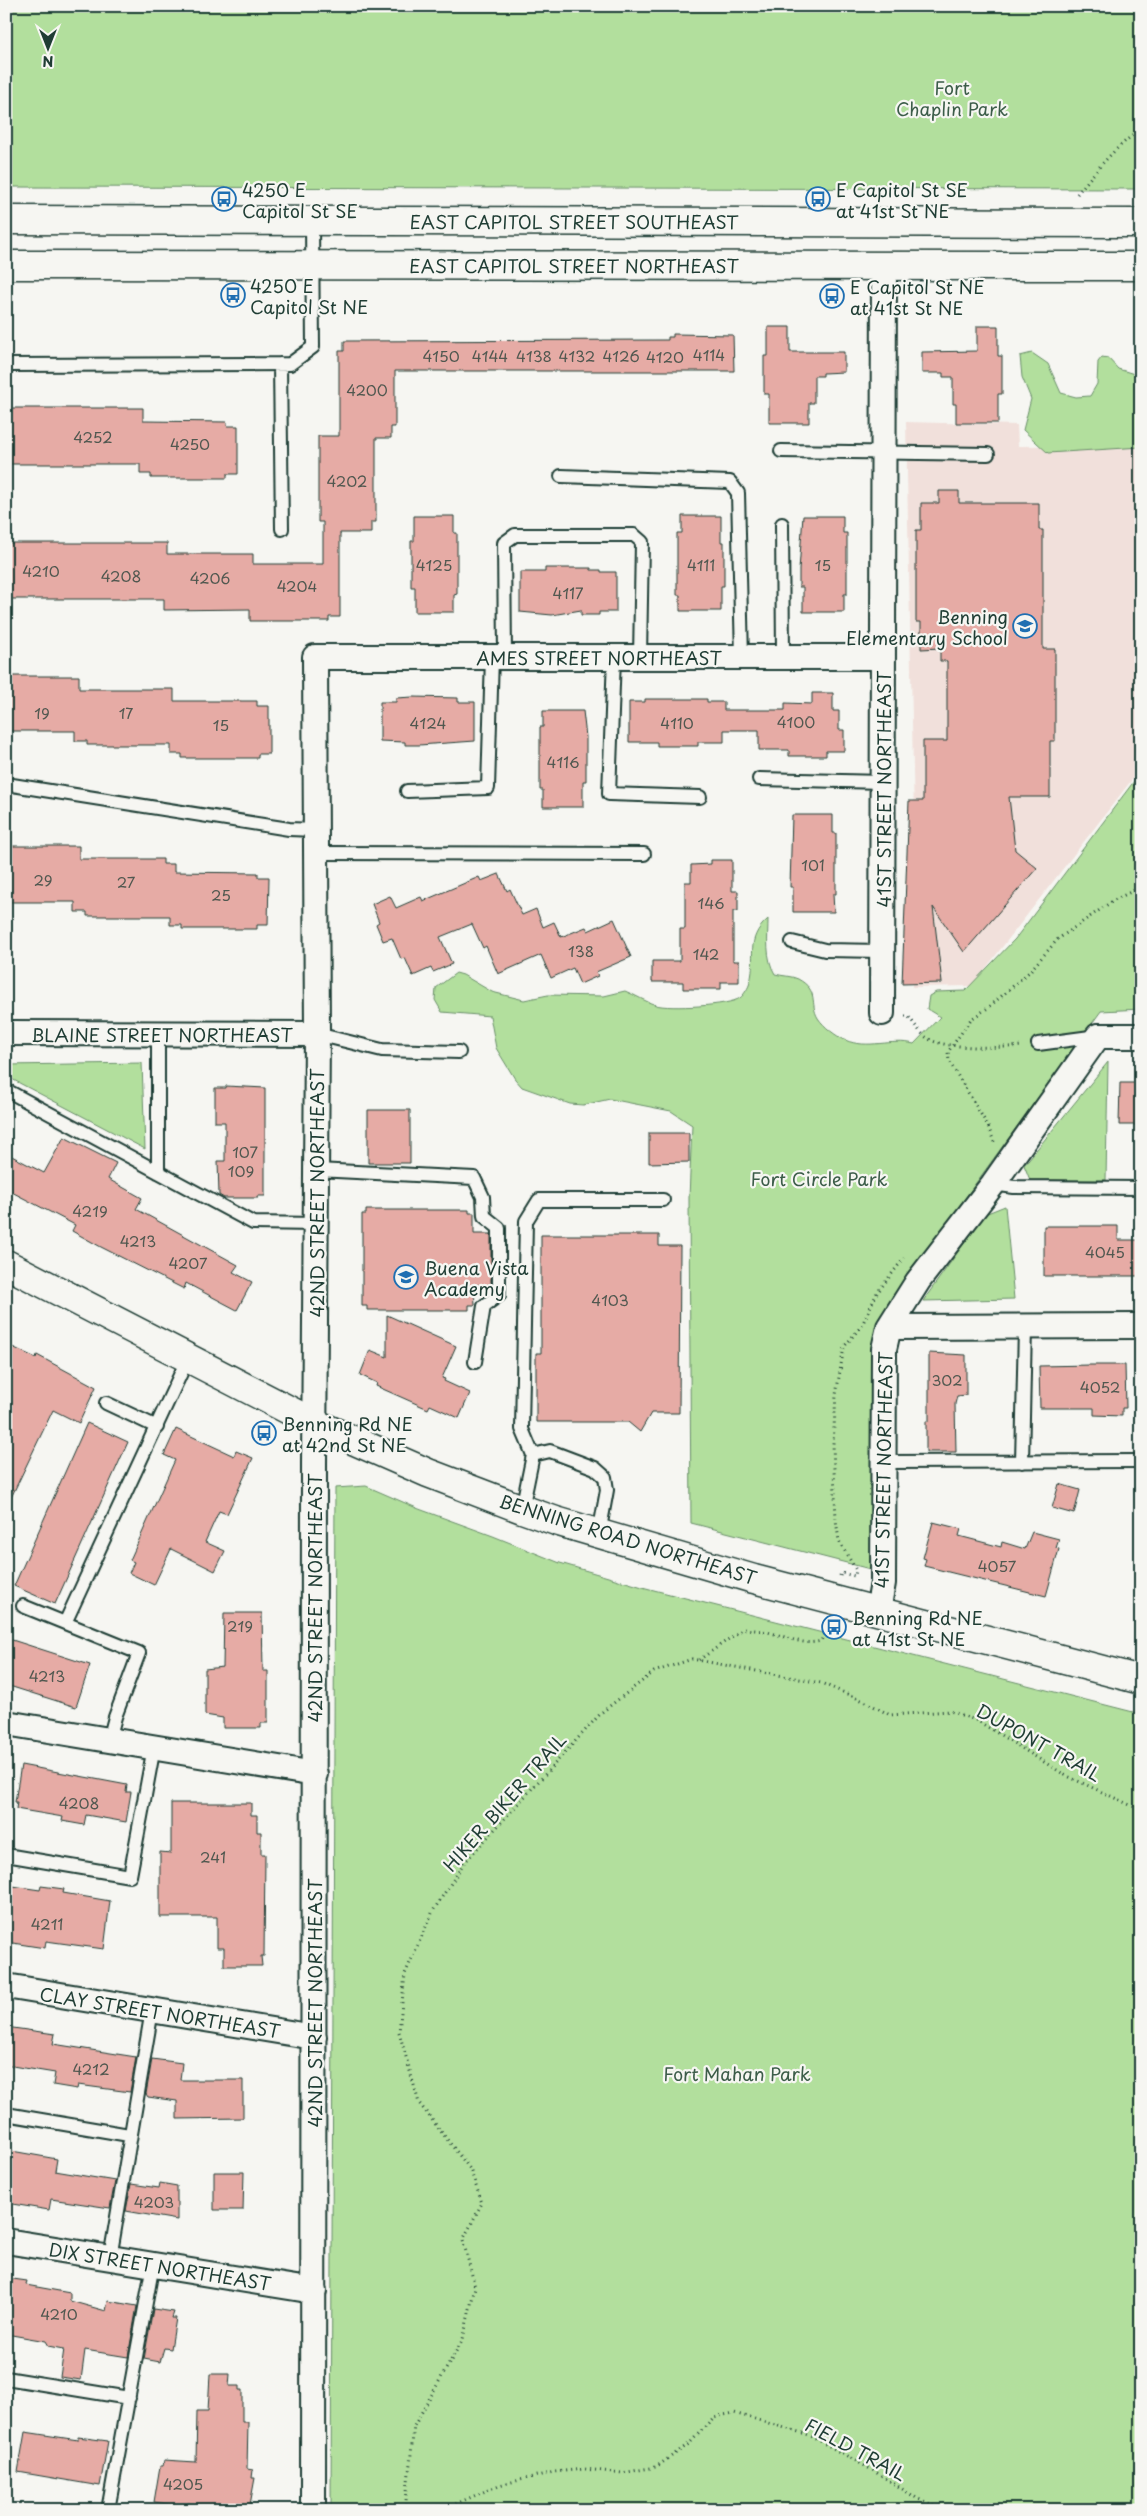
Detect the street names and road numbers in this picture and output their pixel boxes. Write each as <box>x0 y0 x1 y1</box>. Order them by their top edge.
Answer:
street label: EAST CAPITOL STREET SOUTHEAST <box>409 208 739 235</box>
street label: EAST CAPITOL STREET NORTHEAST <box>409 252 740 279</box>
street label: AMES STREET NORTHEAST <box>476 644 723 671</box>
street label: 41ST STREET NORTHEAST <box>870 670 897 907</box>
street label: BLAINE STREET NORTHEAST <box>31 1021 294 1048</box>
street label: 42ND STREET NORTHEAST <box>303 1068 330 1318</box>
street label: 41ST STREET NORTHEAST <box>867 1351 899 1589</box>
street label: 42ND STREET NORTHEAST <box>301 1473 328 1723</box>
street label: BENNING ROAD NORTHEAST <box>496 1487 761 1591</box>
street label: DUPONT TRAIL <box>972 1696 1106 1788</box>
street label: HIKER BIKER TRAIL <box>436 1727 572 1877</box>
street label: 42ND STREET NORTHEAST <box>301 1878 328 2128</box>
street label: CLAY STREET NORTHEAST <box>38 1980 283 2044</box>
street label: DIX STREET NORTHEAST <box>47 2235 273 2297</box>
street label: FIELD TRAIL <box>801 2411 911 2487</box>

